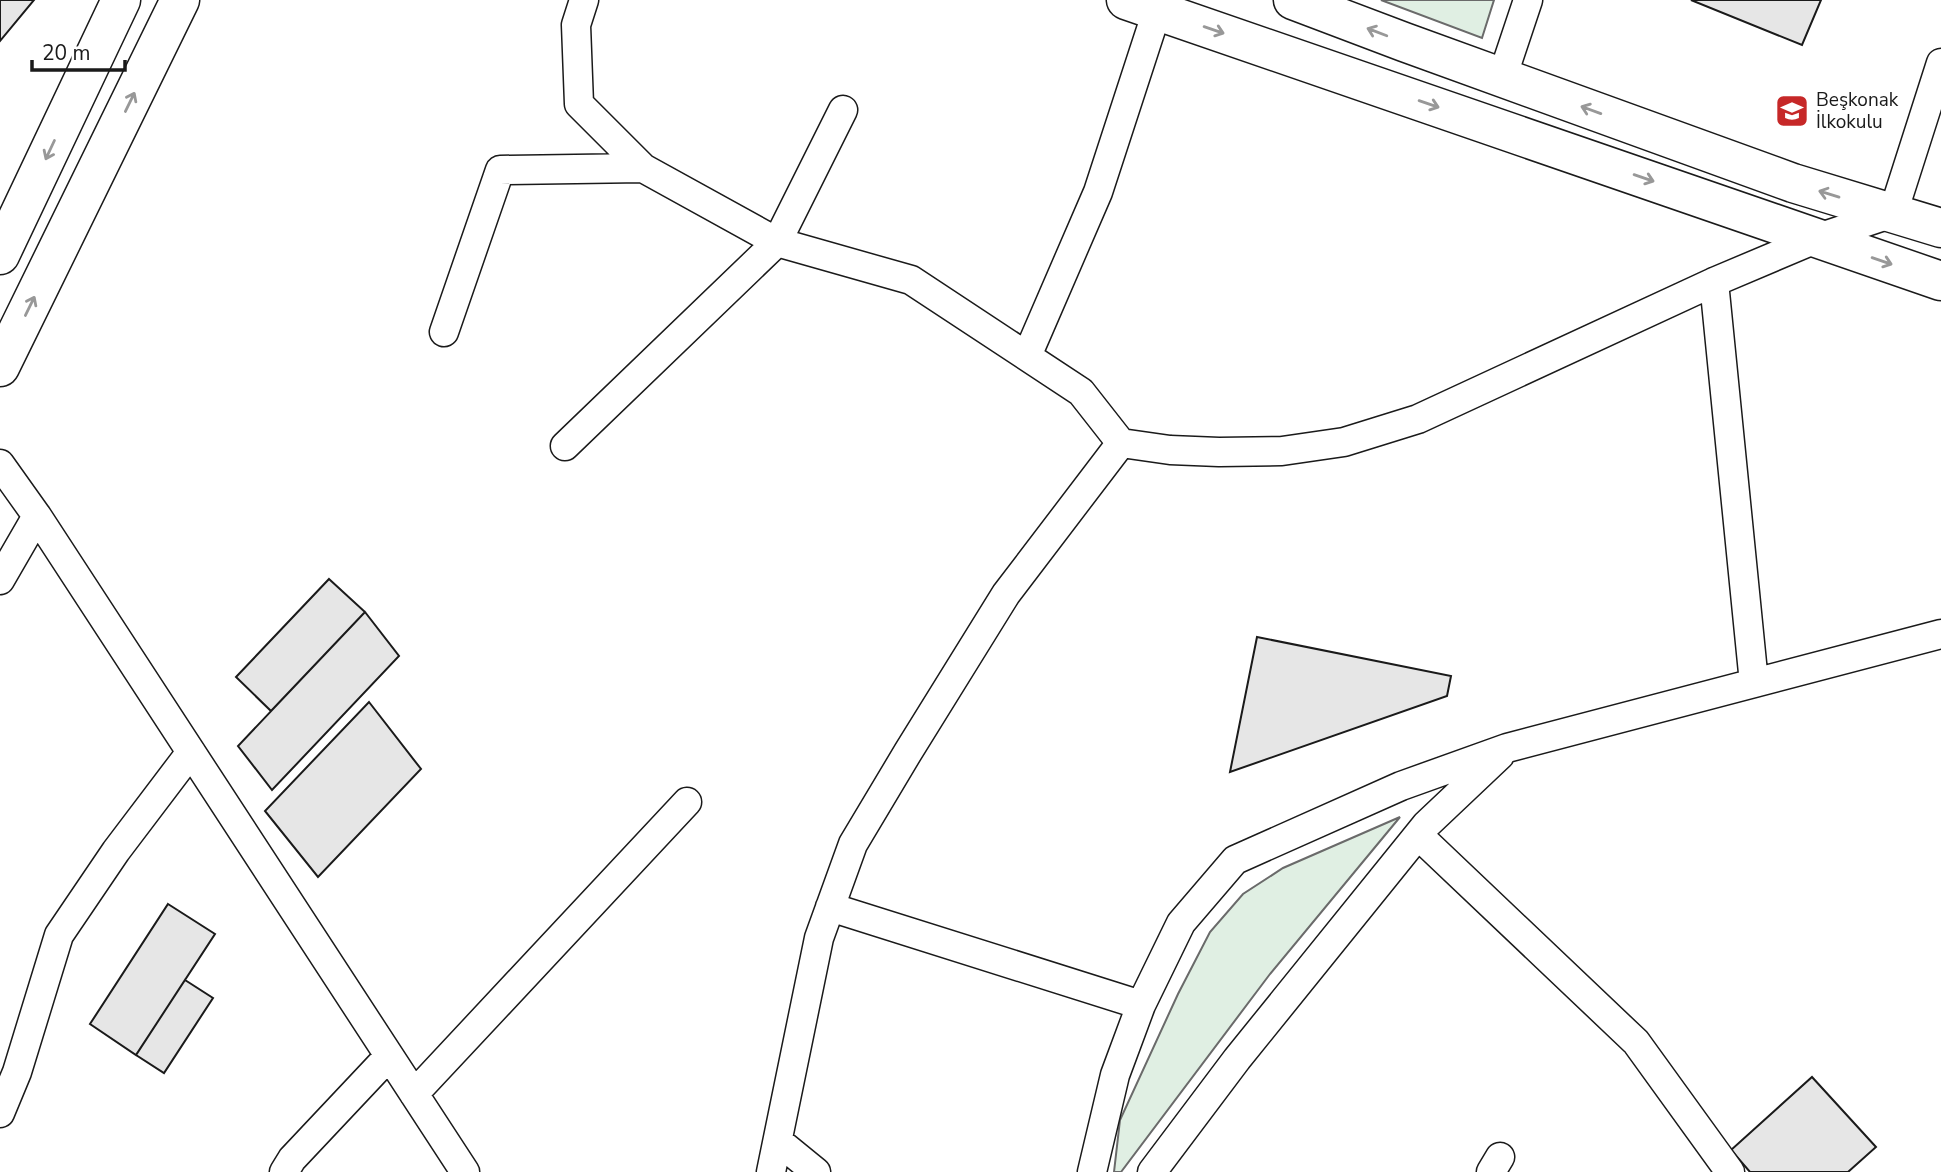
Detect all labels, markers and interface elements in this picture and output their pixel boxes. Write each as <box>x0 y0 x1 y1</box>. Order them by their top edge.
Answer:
one-way arrow <box>1202 25 1224 37</box>
one-way arrow <box>1367 25 1389 38</box>
scale bar <box>32 28 124 72</box>
text: 20 m <box>42 39 91 67</box>
place label: Beşkonak İlkokulu <box>1816 87 1899 135</box>
one-way arrow <box>124 92 137 113</box>
school or university icon: Beşkonak İlkokulu <box>1773 92 1811 130</box>
one-way arrow <box>1417 99 1439 111</box>
one-way arrow <box>1581 103 1603 115</box>
one-way arrow <box>43 139 56 160</box>
one-way arrow <box>1632 173 1654 185</box>
one-way arrow <box>1818 186 1840 199</box>
one-way arrow <box>1870 256 1892 268</box>
one-way arrow <box>24 296 37 317</box>

